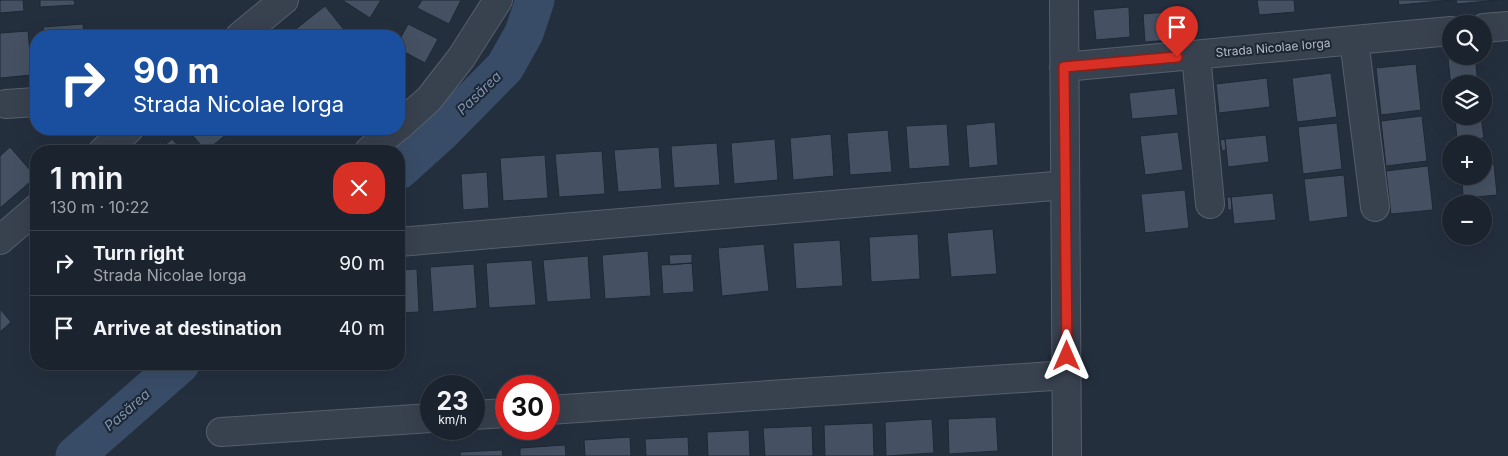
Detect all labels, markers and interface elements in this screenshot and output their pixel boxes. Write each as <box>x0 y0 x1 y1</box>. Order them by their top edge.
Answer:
pin <box>1156 6 1198 57</box>
icon: arrive <box>1163 13 1191 41</box>
map controls <box>1442 15 1492 245</box>
button: search <box>1442 15 1492 65</box>
street label: Strada Nicolae Iorga <box>1215 35 1331 60</box>
text: 90 m <box>133 49 220 91</box>
icon: right <box>50 50 115 115</box>
water label: Pasărea <box>453 67 505 118</box>
button: layers <box>1442 75 1492 125</box>
text: Strada Nicolae Iorga <box>133 91 344 117</box>
button: + <box>1442 135 1492 185</box>
text: 1 min <box>50 160 123 196</box>
button: close <box>333 162 385 214</box>
button: − <box>1442 195 1492 245</box>
text: 130 m · 10:22 <box>50 197 149 217</box>
text: Turn right <box>93 242 184 265</box>
icon: right <box>50 249 78 277</box>
text: 90 m <box>339 252 385 275</box>
text: Strada Nicolae Iorga <box>93 265 247 285</box>
icon: arrive <box>50 314 78 342</box>
text: Arrive at destination <box>93 317 282 340</box>
text: 40 m <box>339 317 385 340</box>
position arrow <box>1040 329 1092 381</box>
speed limit sign: 30 <box>495 375 560 440</box>
water label: Pasărea <box>100 385 153 434</box>
text: 23 <box>437 386 468 416</box>
text: km/h <box>438 412 467 427</box>

